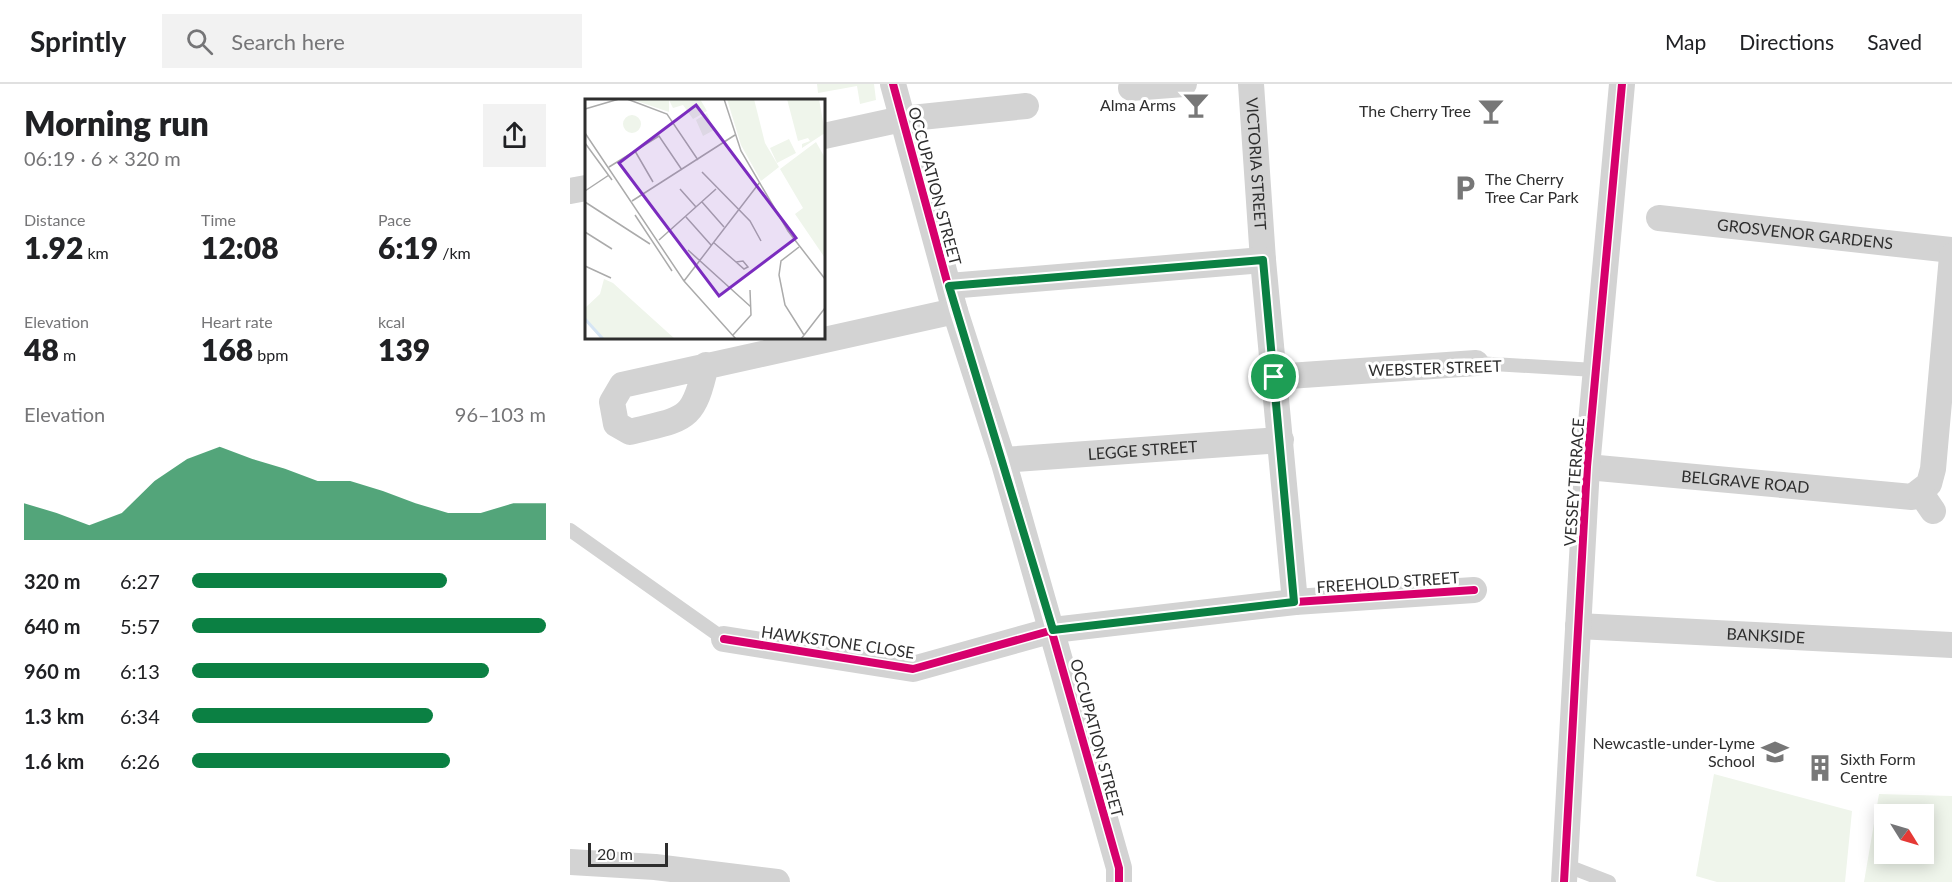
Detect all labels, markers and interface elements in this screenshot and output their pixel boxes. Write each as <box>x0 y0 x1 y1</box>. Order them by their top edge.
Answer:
search box <box>162 14 582 68</box>
text: Sprintly <box>30 24 126 58</box>
icon: search <box>183 25 216 58</box>
text: Search here <box>231 28 345 55</box>
text: Map <box>1665 29 1706 54</box>
text: Directions <box>1739 29 1834 54</box>
text: Saved <box>1867 29 1922 54</box>
bar icon: Alma Arms <box>1181 90 1211 120</box>
place label: Alma Arms <box>1100 95 1176 114</box>
bar icon: The Cherry Tree <box>1476 96 1506 126</box>
street label: VICTORIA STREET <box>1243 97 1271 231</box>
inset map <box>585 99 825 339</box>
place label: The Cherry Tree <box>1359 101 1471 120</box>
text: Morning run <box>24 103 209 143</box>
button: share <box>483 104 546 167</box>
street label: OCCUPATION STREET <box>905 105 966 268</box>
text: 06:19 · 6 × 320 m <box>24 146 181 170</box>
place label: The Cherry Tree Car Park <box>1485 169 1580 206</box>
parking icon: The Cherry Tree Car Park <box>1450 173 1480 203</box>
text: Distance <box>24 210 85 229</box>
text: Time <box>201 210 236 229</box>
text: Pace <box>378 210 411 229</box>
street label: GROSVENOR GARDENS <box>1716 214 1894 253</box>
text: 1.92 <box>24 229 83 265</box>
text: 12:08 <box>201 229 279 265</box>
text: 6:19 <box>378 229 438 265</box>
text: km <box>83 243 109 262</box>
text: /km <box>438 243 471 262</box>
text: Elevation <box>24 312 89 331</box>
text: Heart rate <box>201 312 273 331</box>
text: kcal <box>378 312 405 331</box>
text: 48 <box>24 331 59 367</box>
text: 168 <box>201 331 253 367</box>
text: 139 <box>378 331 430 367</box>
text: m <box>59 345 76 364</box>
text: bpm <box>253 345 288 364</box>
pin <box>1248 351 1299 402</box>
street label: WEBSTER STREET <box>1368 356 1503 379</box>
icon: arrive <box>1257 360 1290 393</box>
text: Elevation <box>24 402 105 426</box>
text: 96–103 m <box>455 402 546 426</box>
street label: VESSEY TERRACE <box>1560 417 1587 547</box>
street label: LEGGE STREET <box>1087 436 1199 463</box>
street label: BELGRAVE ROAD <box>1680 466 1810 496</box>
street label: FREEHOLD STREET <box>1316 567 1461 596</box>
text: 320 m <box>24 569 80 593</box>
text: 6:27 <box>120 569 160 593</box>
text: 640 m <box>24 614 80 638</box>
text: 5:57 <box>120 614 160 638</box>
street label: HAWKSTONE CLOSE <box>760 621 916 662</box>
street label: BANKSIDE <box>1726 624 1805 647</box>
street label: OCCUPATION STREET <box>1067 657 1128 820</box>
text: 960 m <box>24 659 80 683</box>
text: 6:13 <box>120 659 160 683</box>
text: 1.3 km <box>24 704 84 728</box>
text: 6:34 <box>120 704 160 728</box>
place label: Newcastle-under-Lyme School <box>1593 733 1755 770</box>
school or university icon: Newcastle-under-Lyme School <box>1760 737 1790 767</box>
text: 1.6 km <box>24 749 84 773</box>
text: 6:26 <box>120 749 160 773</box>
place label: Sixth Form Centre <box>1840 749 1916 786</box>
building icon: Sixth Form Centre <box>1805 753 1835 783</box>
north arrow <box>1874 804 1934 864</box>
map controls <box>1874 804 1934 864</box>
scale bar <box>588 840 668 868</box>
text: 20 m <box>597 844 633 863</box>

